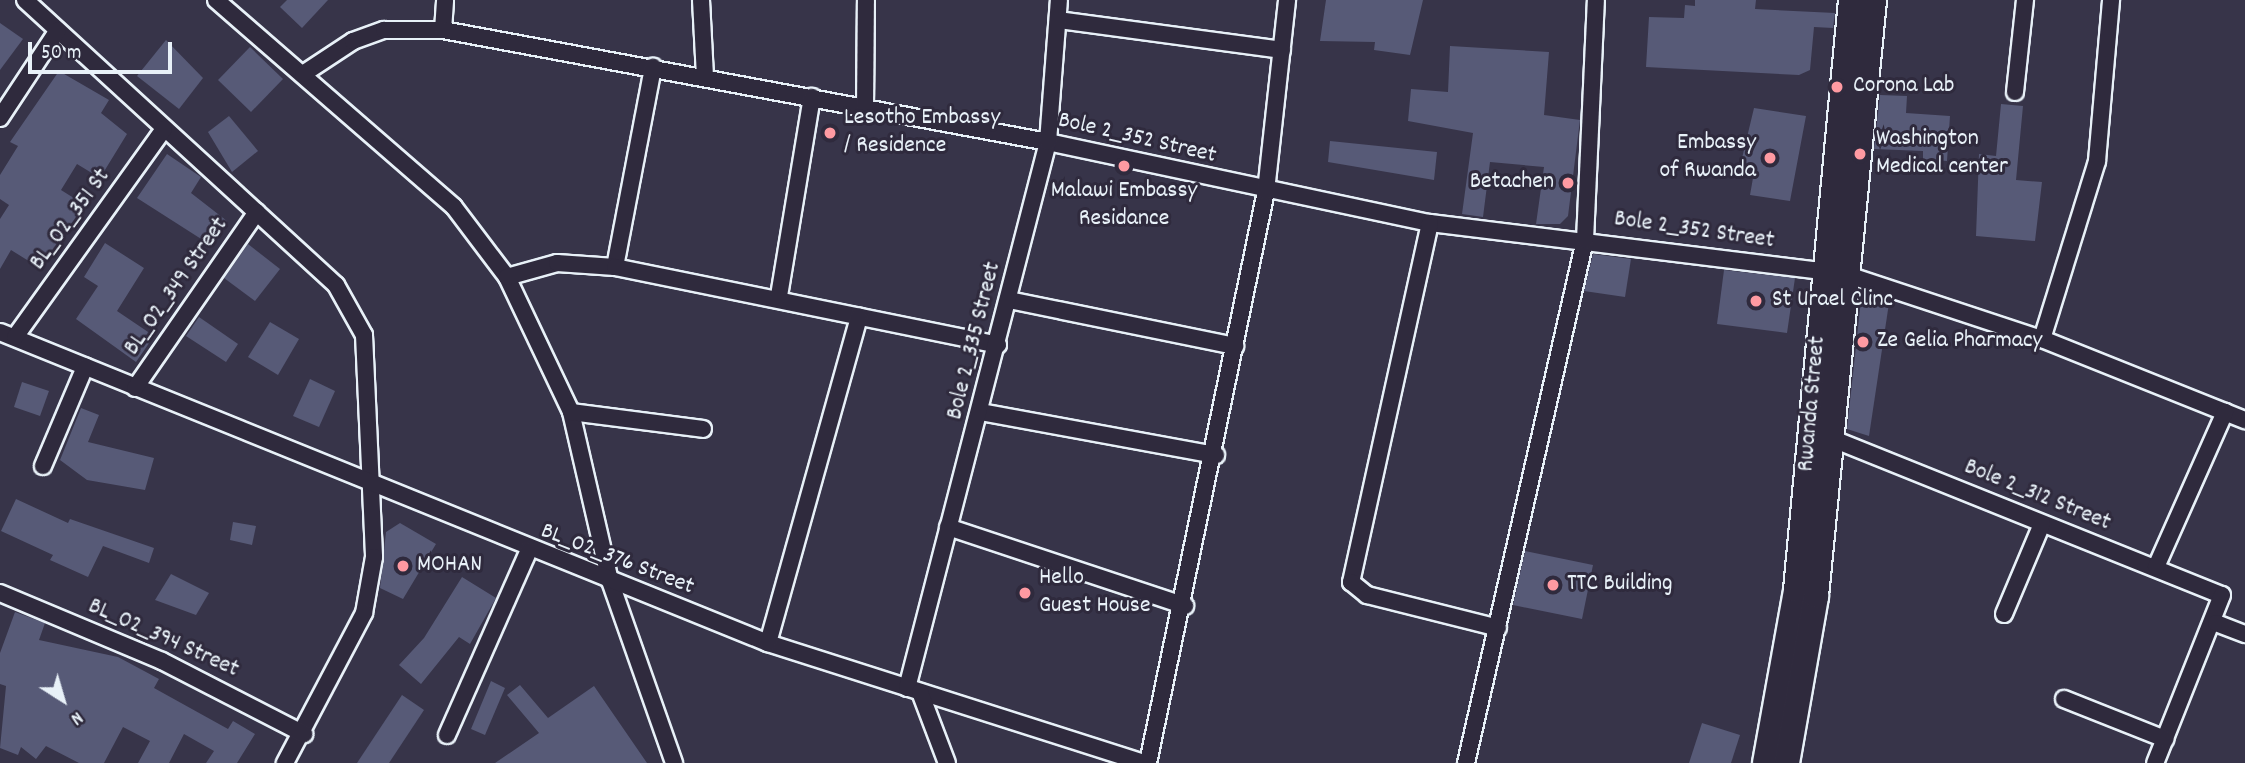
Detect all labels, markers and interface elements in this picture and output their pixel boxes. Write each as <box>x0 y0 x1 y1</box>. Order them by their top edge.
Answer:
scale bar <box>32 28 175 72</box>
text: 50 m <box>41 39 81 69</box>
place label: Corona Lab <box>1853 73 1954 101</box>
marker: Corona Lab <box>1827 77 1847 97</box>
place label: Lesotho Embassy / Residence <box>844 105 1000 161</box>
street label: Bole 2_352 Street <box>1055 107 1219 171</box>
marker: Lesotho Embassy / Residence <box>822 125 838 141</box>
place label: Washington Medical center <box>1876 126 2008 182</box>
place label: Embassy of Rwanda <box>1659 130 1756 186</box>
marker: Washington Medical center <box>1850 144 1870 164</box>
marker: Embassy of Rwanda <box>1762 150 1778 166</box>
marker: Malawi Embassy Residance <box>1116 158 1132 174</box>
street label: BL_02_351 St <box>25 164 117 276</box>
place label: Betachen <box>1470 169 1554 197</box>
marker: Betachen <box>1560 175 1576 191</box>
place label: Malawi Embassy Residance <box>1051 178 1197 234</box>
street label: Bole 2_352 Street <box>1612 206 1776 256</box>
street label: BL_02_349 Street <box>119 212 235 362</box>
street label: Bole 2_335 Street <box>942 259 1008 423</box>
place label: St Urael Clinc <box>1772 287 1893 315</box>
marker: St Urael Clinc <box>1746 291 1766 311</box>
place label: Ze Gelia Pharmacy <box>1877 328 2042 356</box>
marker: Ze Gelia Pharmacy <box>1855 334 1871 350</box>
street label: Rwanda Street <box>1793 335 1833 473</box>
street label: Bole 2_312 Street <box>1960 454 2114 538</box>
street label: BL_02_376 Street <box>536 518 698 602</box>
place label: MOHAN <box>417 552 482 580</box>
marker: MOHAN <box>395 558 411 574</box>
place label: Hello Guest House <box>1039 565 1150 621</box>
place label: TTC Building <box>1567 571 1673 599</box>
marker: TTC Building <box>1545 577 1561 593</box>
marker: Hello Guest House <box>1017 585 1033 601</box>
street label: BL_02_394 Street <box>83 593 243 685</box>
north arrow <box>28 665 98 735</box>
text: N <box>64 704 88 731</box>

